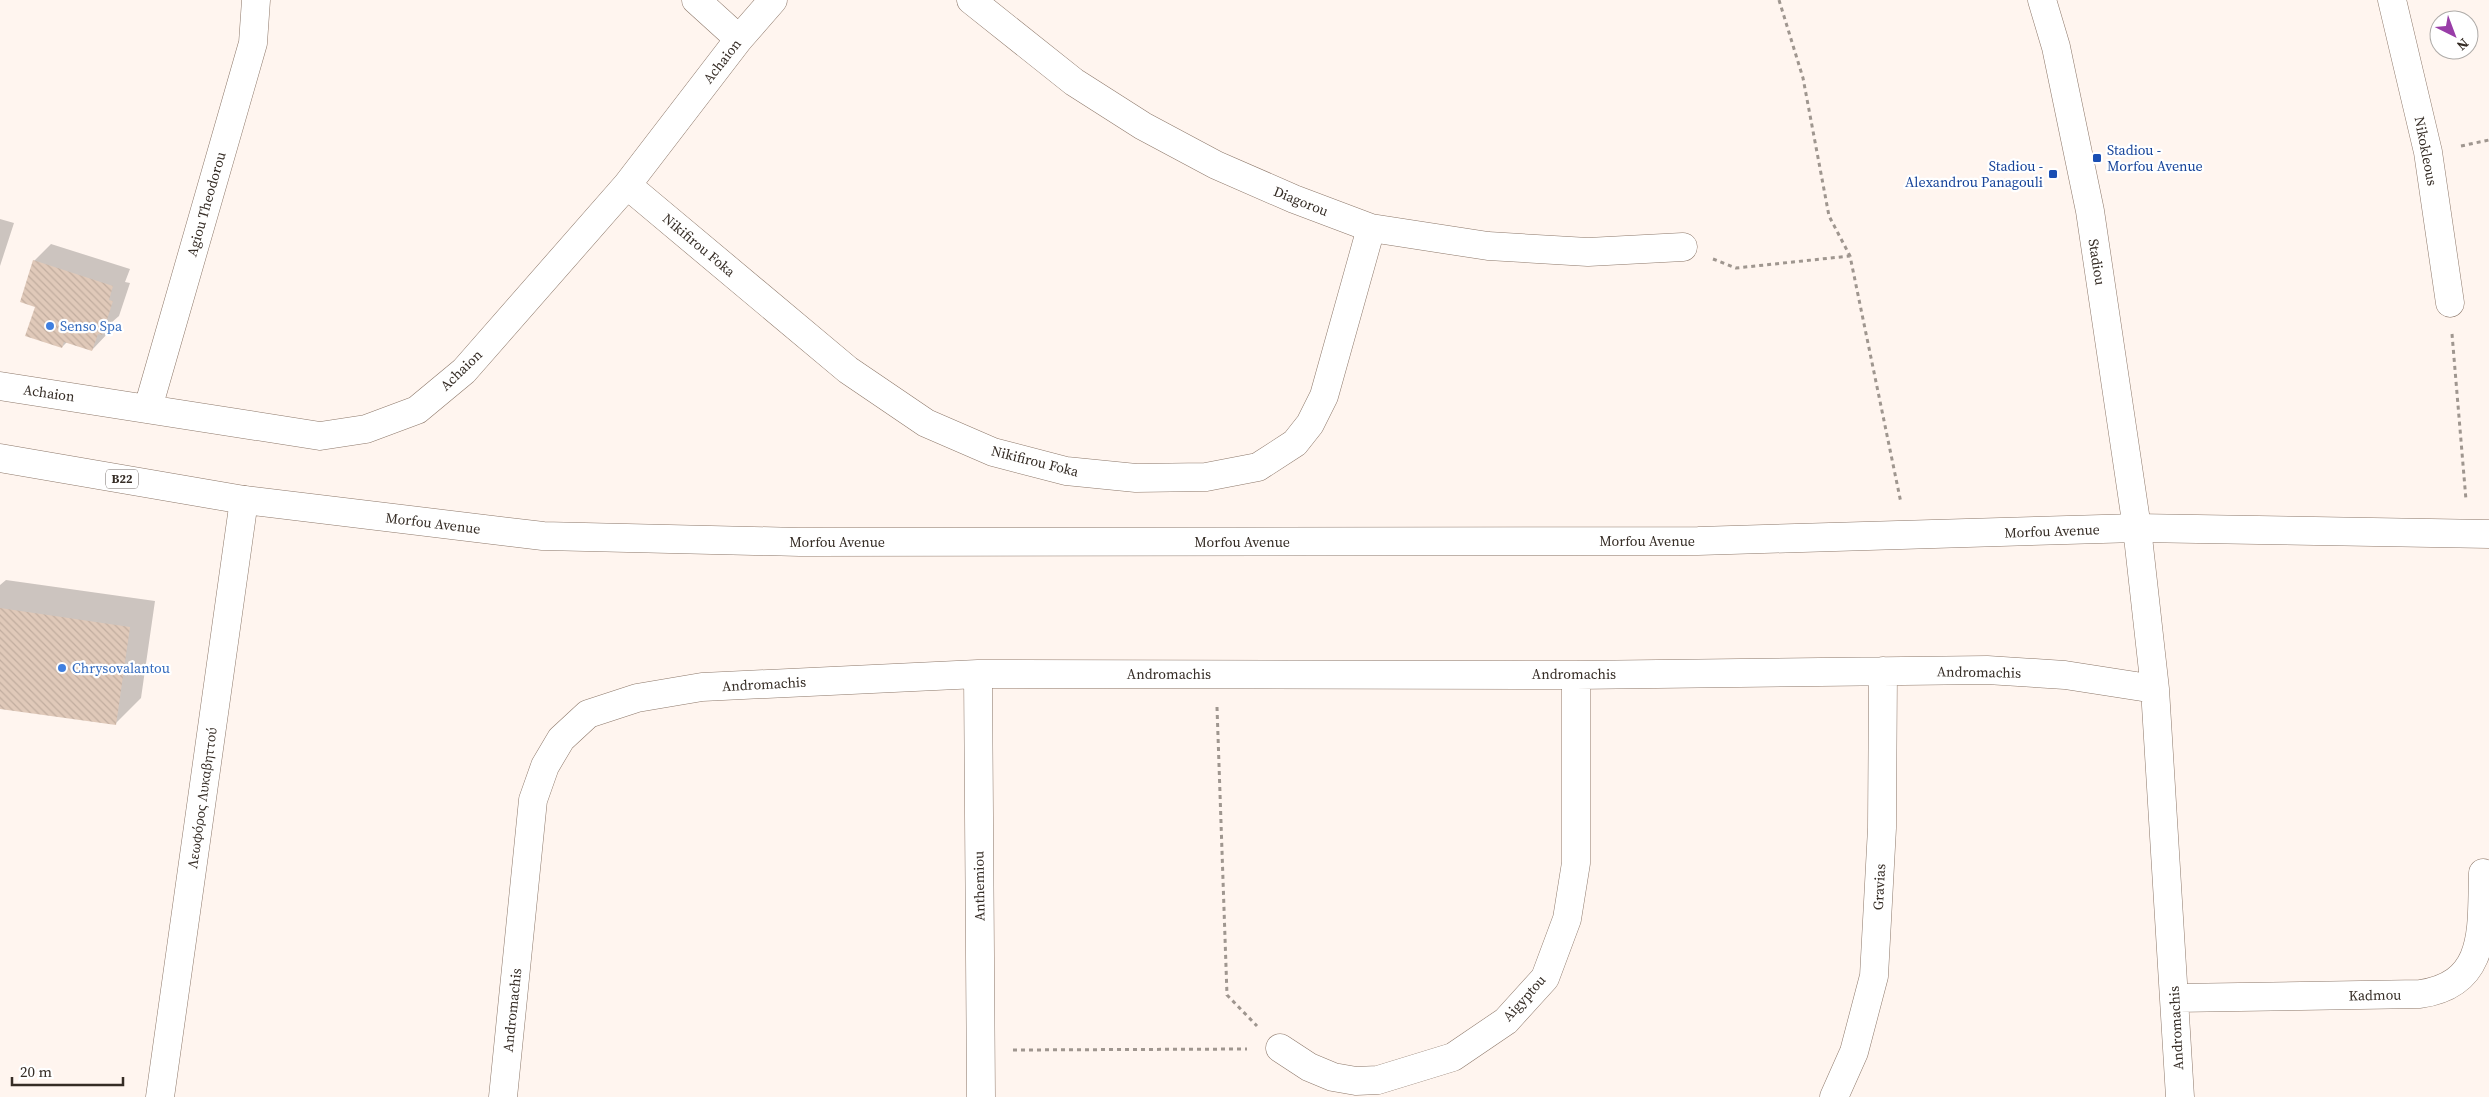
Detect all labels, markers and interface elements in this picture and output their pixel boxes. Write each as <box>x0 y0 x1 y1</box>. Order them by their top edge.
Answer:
north arrow <box>2429 10 2479 60</box>
street label: Achaion <box>698 34 746 87</box>
text: N <box>2452 34 2473 56</box>
street label: Nikokleous <box>2409 115 2443 187</box>
place label: Stadiou - Morfou Avenue <box>2107 140 2203 176</box>
street label: Agiou Theodorou <box>181 149 231 259</box>
marker: Stadiou - Morfou Avenue <box>2091 152 2103 164</box>
place label: Stadiou - Alexandrou Panagouli <box>1905 156 2043 192</box>
marker: Stadiou - Alexandrou Panagouli <box>2047 168 2059 180</box>
street label: Diagorou <box>1271 181 1331 221</box>
street label: Nikifirou Foka <box>658 209 740 282</box>
street label: Stadiou <box>2083 237 2111 287</box>
place label: Senso Spa <box>60 316 123 336</box>
marker: Senso Spa <box>44 320 56 332</box>
street label: Achaion <box>436 345 487 395</box>
street label: Achaion <box>22 380 76 407</box>
street label: Nikifirou Foka <box>989 440 1082 482</box>
road number: B22 <box>106 469 138 488</box>
street label: Morfou Avenue <box>384 507 482 539</box>
street label: Morfou Avenue <box>2004 519 2100 543</box>
street label: Morfou Avenue <box>1599 531 1695 551</box>
street label: Morfou Avenue <box>789 532 885 552</box>
street label: Morfou Avenue <box>1194 532 1290 552</box>
place label: Chrysovalantou <box>72 658 170 678</box>
street label: Andromachis <box>1937 661 2021 683</box>
marker: Chrysovalantou <box>56 662 68 674</box>
street label: Andromachis <box>1127 664 1211 684</box>
street label: Andromachis <box>1532 664 1616 684</box>
street label: Andromachis <box>721 672 807 696</box>
street label: Λεωφόρος Λυκαβηττού <box>182 726 222 870</box>
street label: Anthemiou <box>968 851 990 921</box>
street label: Gravias <box>1868 863 1890 911</box>
street label: Andromachis <box>498 967 526 1053</box>
street label: Aigyptou <box>1498 970 1550 1026</box>
street label: Andromachis <box>2164 985 2188 1071</box>
street label: Kadmou <box>2349 985 2401 1005</box>
scale bar <box>12 1054 124 1086</box>
text: 20 m <box>20 1061 52 1082</box>

